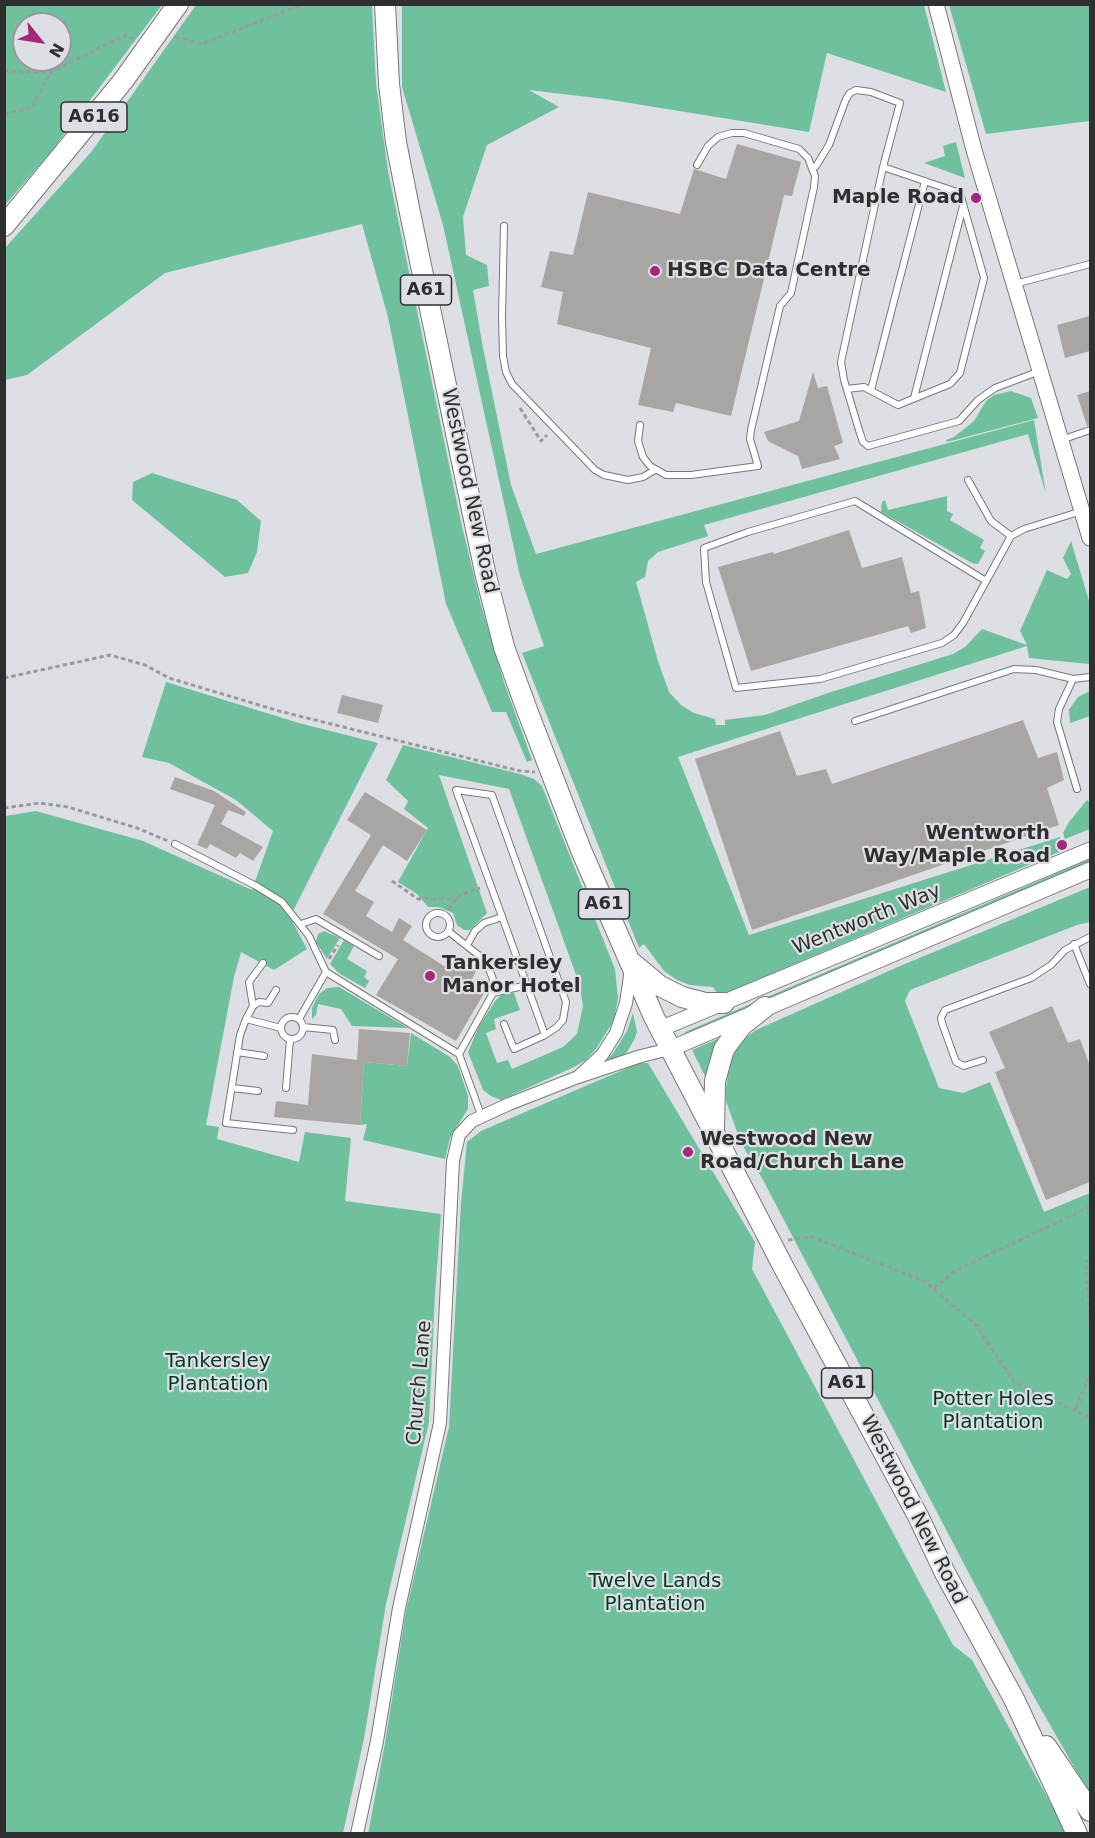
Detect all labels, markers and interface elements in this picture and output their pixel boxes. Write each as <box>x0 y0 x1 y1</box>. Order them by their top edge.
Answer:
north arrow <box>12 12 72 72</box>
text: N <box>45 40 68 61</box>
road number: A616 <box>61 102 127 132</box>
place label: Maple Road <box>832 186 964 210</box>
marker: Maple Road <box>969 191 983 205</box>
place label: HSBC Data Centre <box>667 259 871 283</box>
marker: HSBC Data Centre <box>648 264 662 278</box>
road number: A61 <box>400 275 452 305</box>
street label: Westwood New Road <box>436 386 502 596</box>
place label: Wentworth Way/Maple Road <box>863 822 1050 869</box>
marker: Wentworth Way/Maple Road <box>1055 838 1069 852</box>
street label: Wentworth Way <box>789 879 945 961</box>
road number: A61 <box>578 889 630 919</box>
place label: Tankersley Manor Hotel <box>442 952 581 999</box>
marker: Tankersley Manor Hotel <box>423 969 437 983</box>
place label: Westwood New Road/Church Lane <box>700 1128 904 1175</box>
marker: Westwood New Road/Church Lane <box>681 1145 695 1159</box>
street label: Church Lane <box>403 1319 437 1447</box>
park label: Tankersley Plantation <box>165 1350 271 1397</box>
road number: A61 <box>822 1368 872 1398</box>
park label: Potter Holes Plantation <box>932 1388 1054 1435</box>
street label: Westwood New Road <box>855 1411 971 1609</box>
park label: Twelve Lands Plantation <box>589 1570 721 1617</box>

